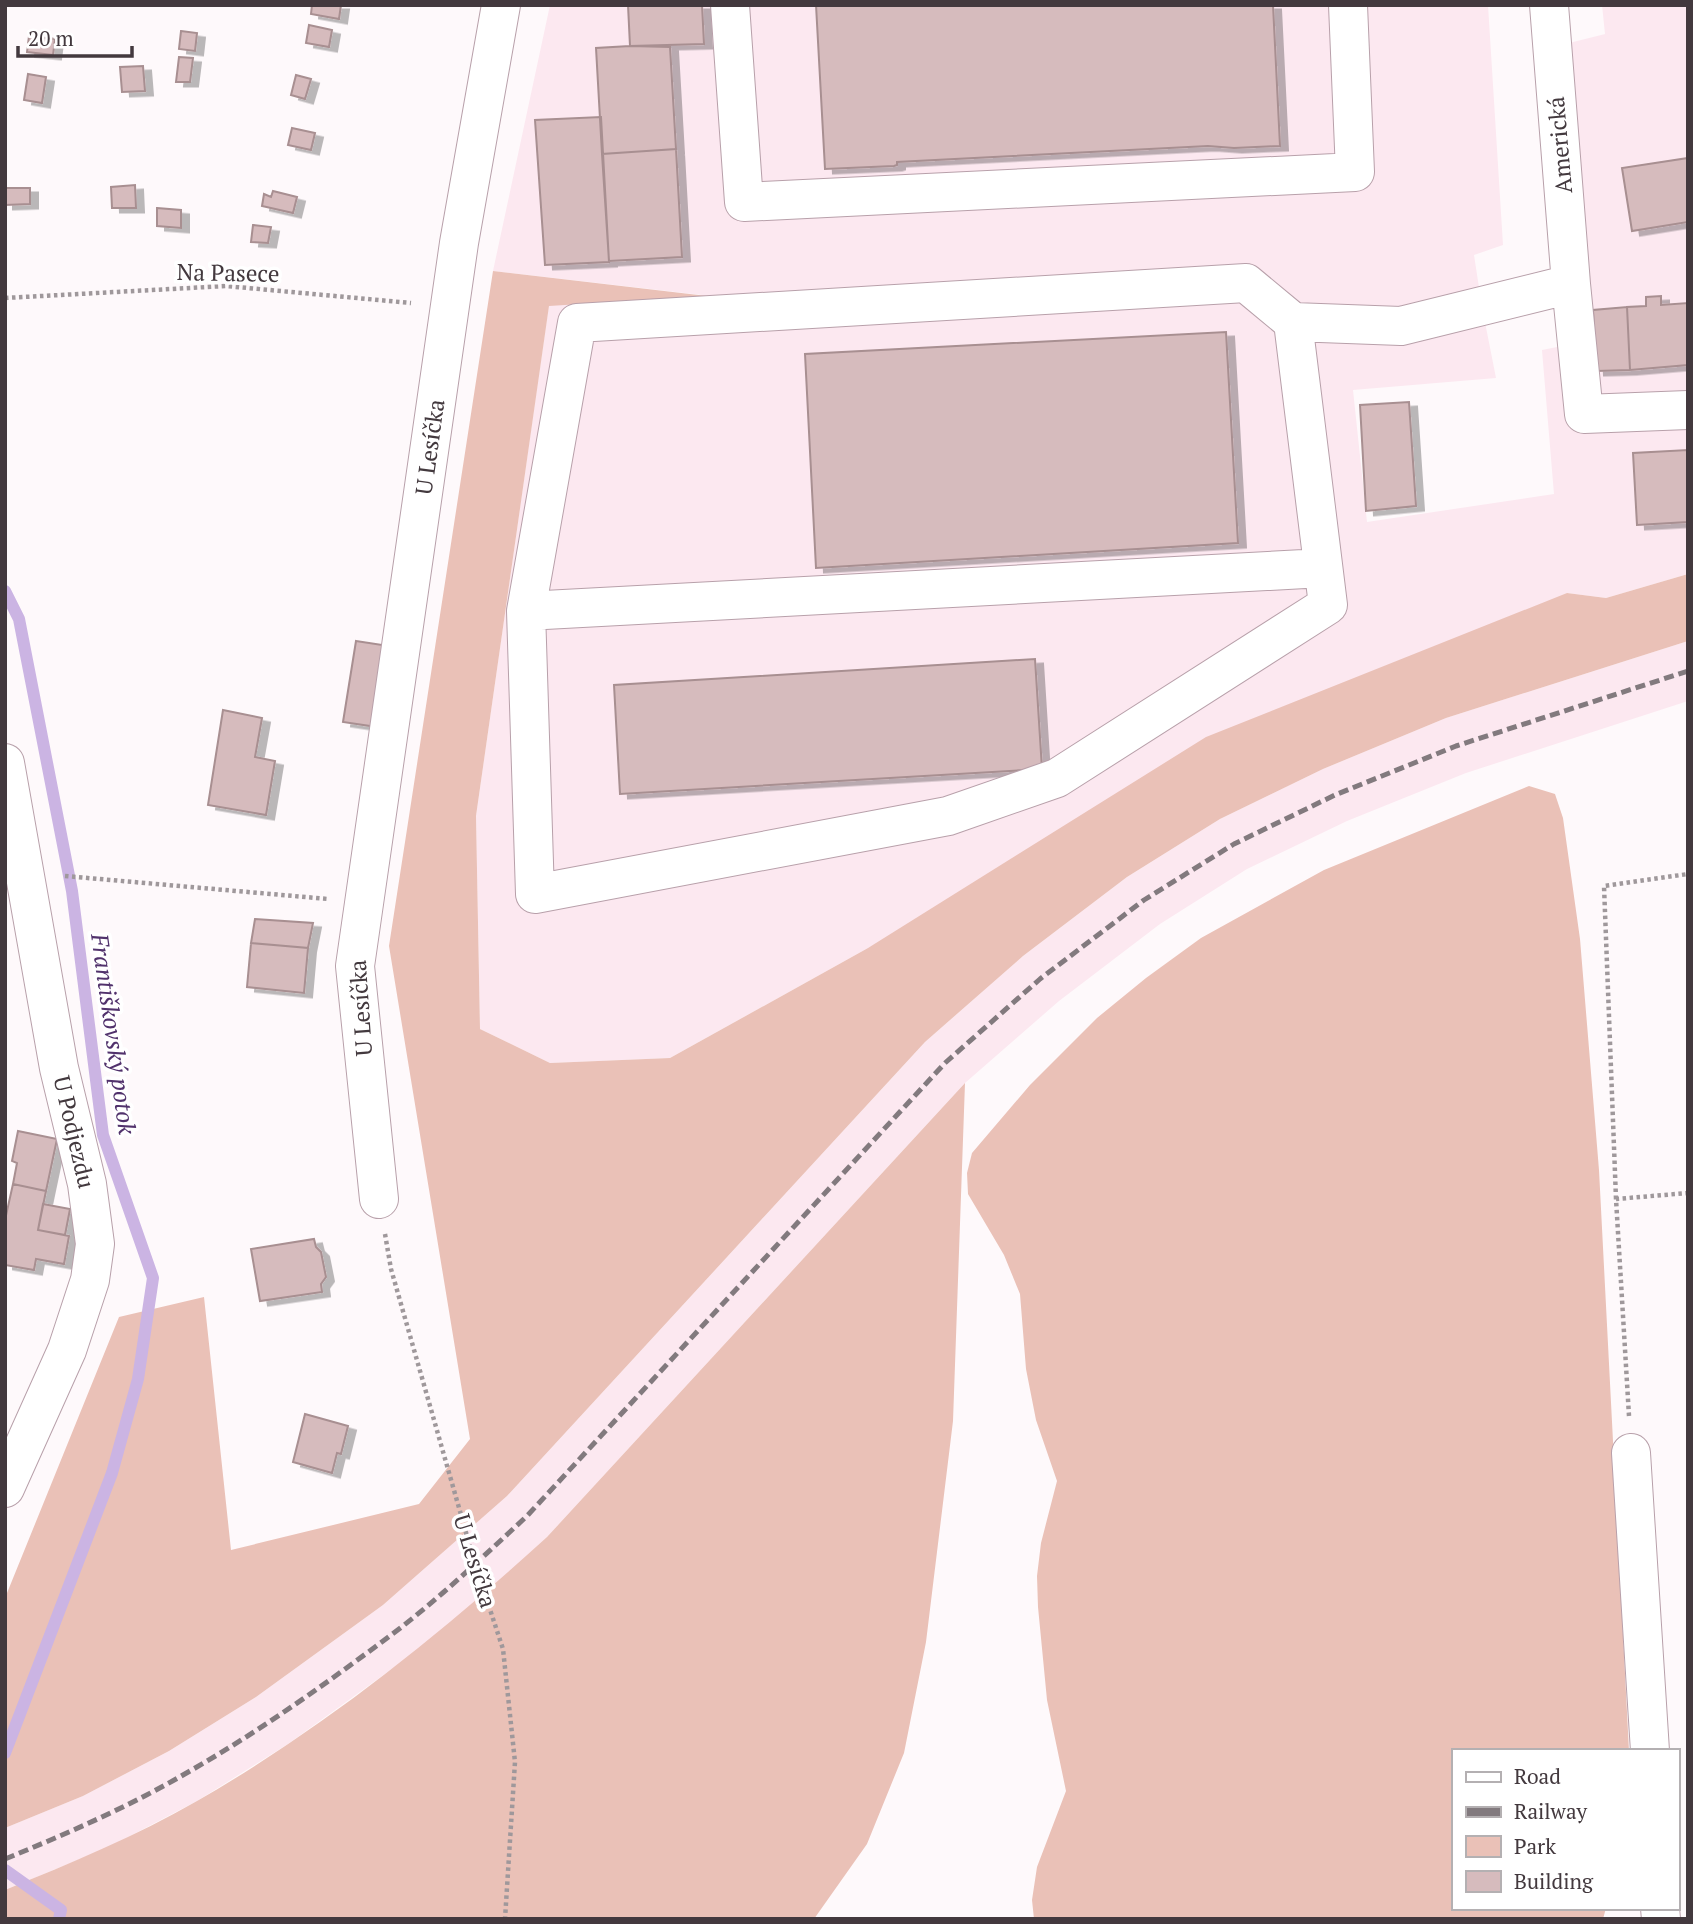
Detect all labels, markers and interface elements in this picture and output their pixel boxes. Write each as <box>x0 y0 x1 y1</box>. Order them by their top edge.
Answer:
scale bar <box>18 14 131 58</box>
text: 20 m <box>28 24 74 52</box>
street label: Americká <box>1540 95 1579 195</box>
street label: Na Pasece <box>176 256 280 289</box>
street label: U Lesíčka <box>407 397 452 497</box>
water label: Františkovský potok <box>84 930 144 1137</box>
street label: U Lesíčka <box>342 959 379 1057</box>
street label: U Podjezdu <box>46 1073 102 1191</box>
street label: U Lesíčka <box>447 1510 504 1612</box>
legend <box>1452 1749 1679 1910</box>
text: Road <box>1514 1762 1561 1790</box>
text: Railway <box>1514 1797 1588 1825</box>
text: Park <box>1514 1832 1556 1860</box>
text: Building <box>1514 1867 1594 1895</box>

